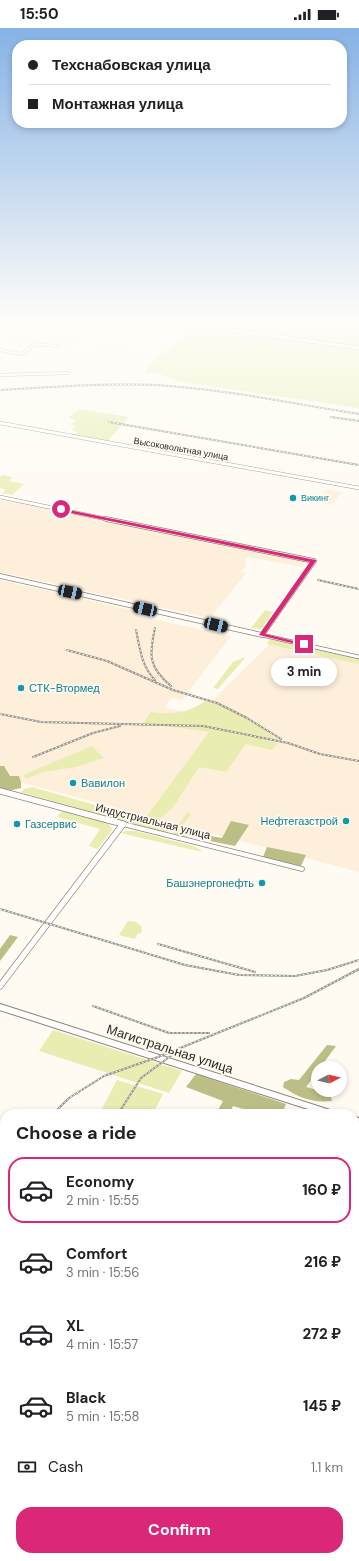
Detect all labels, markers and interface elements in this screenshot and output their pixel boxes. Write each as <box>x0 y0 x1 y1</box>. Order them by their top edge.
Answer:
text: 15:50 <box>20 4 59 24</box>
text: Техснабовская улица <box>52 55 211 75</box>
text: Монтажная улица <box>52 94 183 114</box>
street label: Высоковольтная улица <box>133 435 229 463</box>
place label: Викинг <box>301 492 330 504</box>
marker: Викинг <box>288 493 298 503</box>
route start <box>52 500 70 518</box>
car <box>57 584 83 600</box>
car <box>132 600 158 618</box>
car <box>203 616 229 634</box>
route end <box>295 635 313 653</box>
callout: 3 min <box>271 658 337 686</box>
text: 3 min <box>287 663 321 680</box>
place label: СТК-Втормед <box>29 681 100 695</box>
marker: СТК-Втормед <box>16 683 26 693</box>
place label: Вавилон <box>81 776 125 790</box>
marker: Вавилон <box>68 778 78 788</box>
street label: Индустриальная улица <box>94 800 213 842</box>
place label: Нефтегазстрой <box>260 814 338 828</box>
marker: Нефтегазстрой <box>341 816 351 826</box>
place label: Газсервис <box>25 817 77 831</box>
marker: Газсервис <box>12 819 22 829</box>
place label: Башэнергонефть <box>166 876 254 890</box>
marker: Башэнергонефть <box>257 878 267 888</box>
street label: Магистральная улица <box>105 1021 236 1078</box>
north arrow <box>311 1061 347 1097</box>
map controls <box>311 1061 347 1097</box>
text: Choose a ride <box>16 1121 137 1145</box>
icon: car <box>18 1172 54 1208</box>
text: Economy <box>66 1172 134 1192</box>
text: 160 ₽ <box>302 1180 341 1200</box>
text: 2 min · 15:55 <box>66 1192 139 1209</box>
icon: car <box>18 1244 54 1280</box>
text: Comfort <box>66 1244 127 1264</box>
text: 216 ₽ <box>304 1252 341 1272</box>
text: 3 min · 15:56 <box>66 1264 140 1281</box>
icon: car <box>18 1316 54 1352</box>
text: XL <box>66 1316 84 1336</box>
text: 272 ₽ <box>303 1324 341 1344</box>
text: 4 min · 15:57 <box>66 1336 138 1353</box>
icon: car <box>18 1388 54 1424</box>
text: Black <box>66 1388 106 1408</box>
text: 145 ₽ <box>303 1396 341 1416</box>
text: 5 min · 15:58 <box>66 1408 140 1425</box>
icon: cash <box>16 1456 38 1478</box>
text: Cash <box>48 1457 83 1477</box>
text: 1.1 km <box>311 1459 343 1476</box>
button: Confirm <box>16 1507 343 1553</box>

